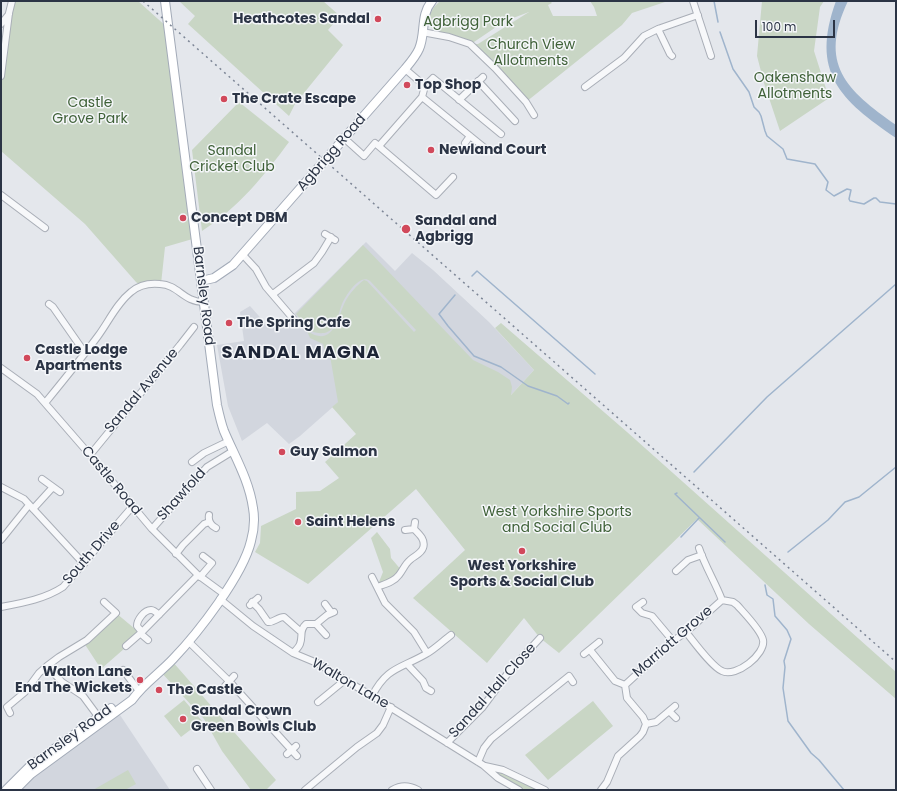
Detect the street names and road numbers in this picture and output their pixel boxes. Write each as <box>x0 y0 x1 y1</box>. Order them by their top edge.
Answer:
street label: Agbrigg Road <box>294 111 370 195</box>
street label: Barnsley Road <box>189 246 217 346</box>
street label: Sandal Avenue <box>102 345 182 437</box>
street label: Castle Road <box>77 443 145 519</box>
street label: Shawfold <box>154 465 210 525</box>
street label: South Drive <box>60 518 124 588</box>
street label: Marriott Grove <box>630 603 716 681</box>
street label: Sandal Hall Close <box>446 640 540 742</box>
street label: Walton Lane <box>308 655 392 713</box>
street label: Barnsley Road <box>25 702 115 774</box>

